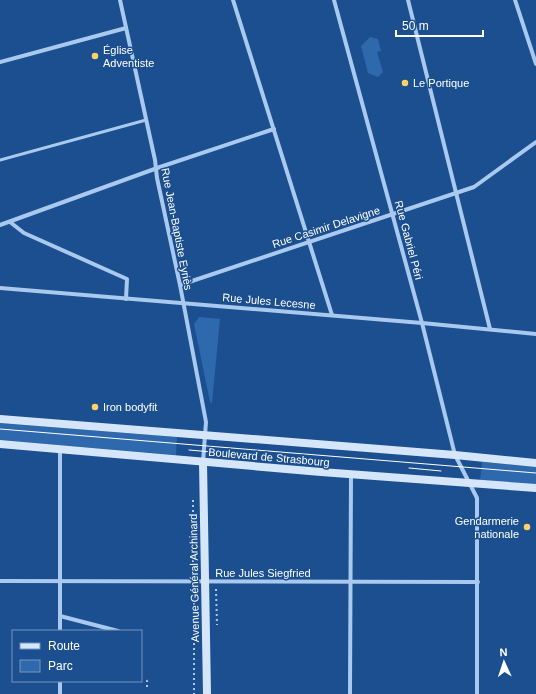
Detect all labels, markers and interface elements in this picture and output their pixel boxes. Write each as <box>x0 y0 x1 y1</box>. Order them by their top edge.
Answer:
scale bar <box>396 12 483 38</box>
text: 50 m <box>402 19 429 33</box>
place label: Église Adventiste <box>103 44 154 69</box>
marker: Église Adventiste <box>90 51 100 61</box>
place label: Le Portique <box>413 77 469 89</box>
marker: Le Portique <box>400 78 410 88</box>
street label: Rue Jean-Baptiste Eyriès <box>159 167 195 292</box>
street label: Rue Gabriel Péri <box>393 199 425 281</box>
street label: Rue Casimir Delavigne <box>271 204 381 250</box>
street label: Rue Jules Lecesne <box>222 291 316 311</box>
place label: Iron bodyfit <box>103 401 157 413</box>
marker: Iron bodyfit <box>90 402 100 412</box>
street label: Boulevard de Strasbourg <box>208 446 330 468</box>
street label: Avenue Général Archinard <box>187 513 201 643</box>
place label: Gendarmerie nationale <box>455 515 519 540</box>
marker: Gendarmerie nationale <box>522 522 532 532</box>
street label: Rue Jules Siegfried <box>215 567 311 579</box>
legend <box>12 630 142 682</box>
text: Route <box>48 639 80 653</box>
north arrow <box>484 642 524 682</box>
text: N <box>499 646 508 658</box>
text: Parc <box>48 659 73 673</box>

